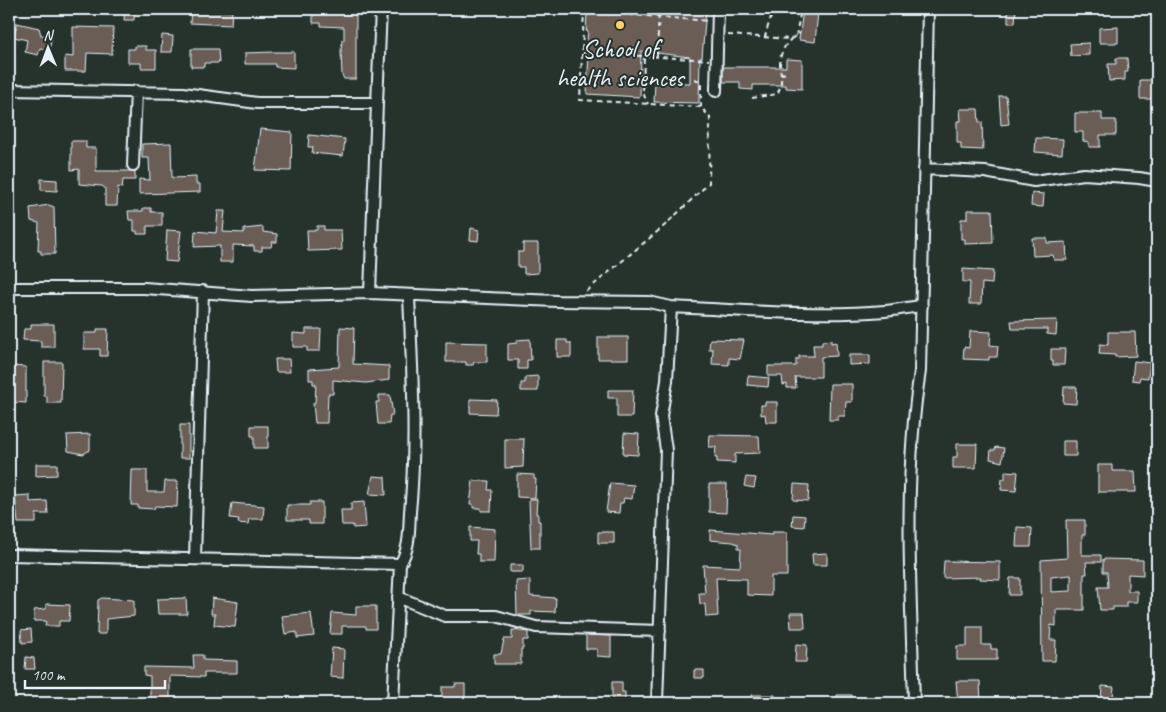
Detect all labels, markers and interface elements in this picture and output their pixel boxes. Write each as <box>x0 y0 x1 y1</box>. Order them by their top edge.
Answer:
marker: School of health sciences <box>614 19 626 31</box>
north arrow <box>22 22 72 72</box>
text: N <box>43 27 55 44</box>
place label: School of health sciences <box>556 33 686 94</box>
scale bar <box>25 657 165 689</box>
text: 100 m <box>32 666 66 685</box>

